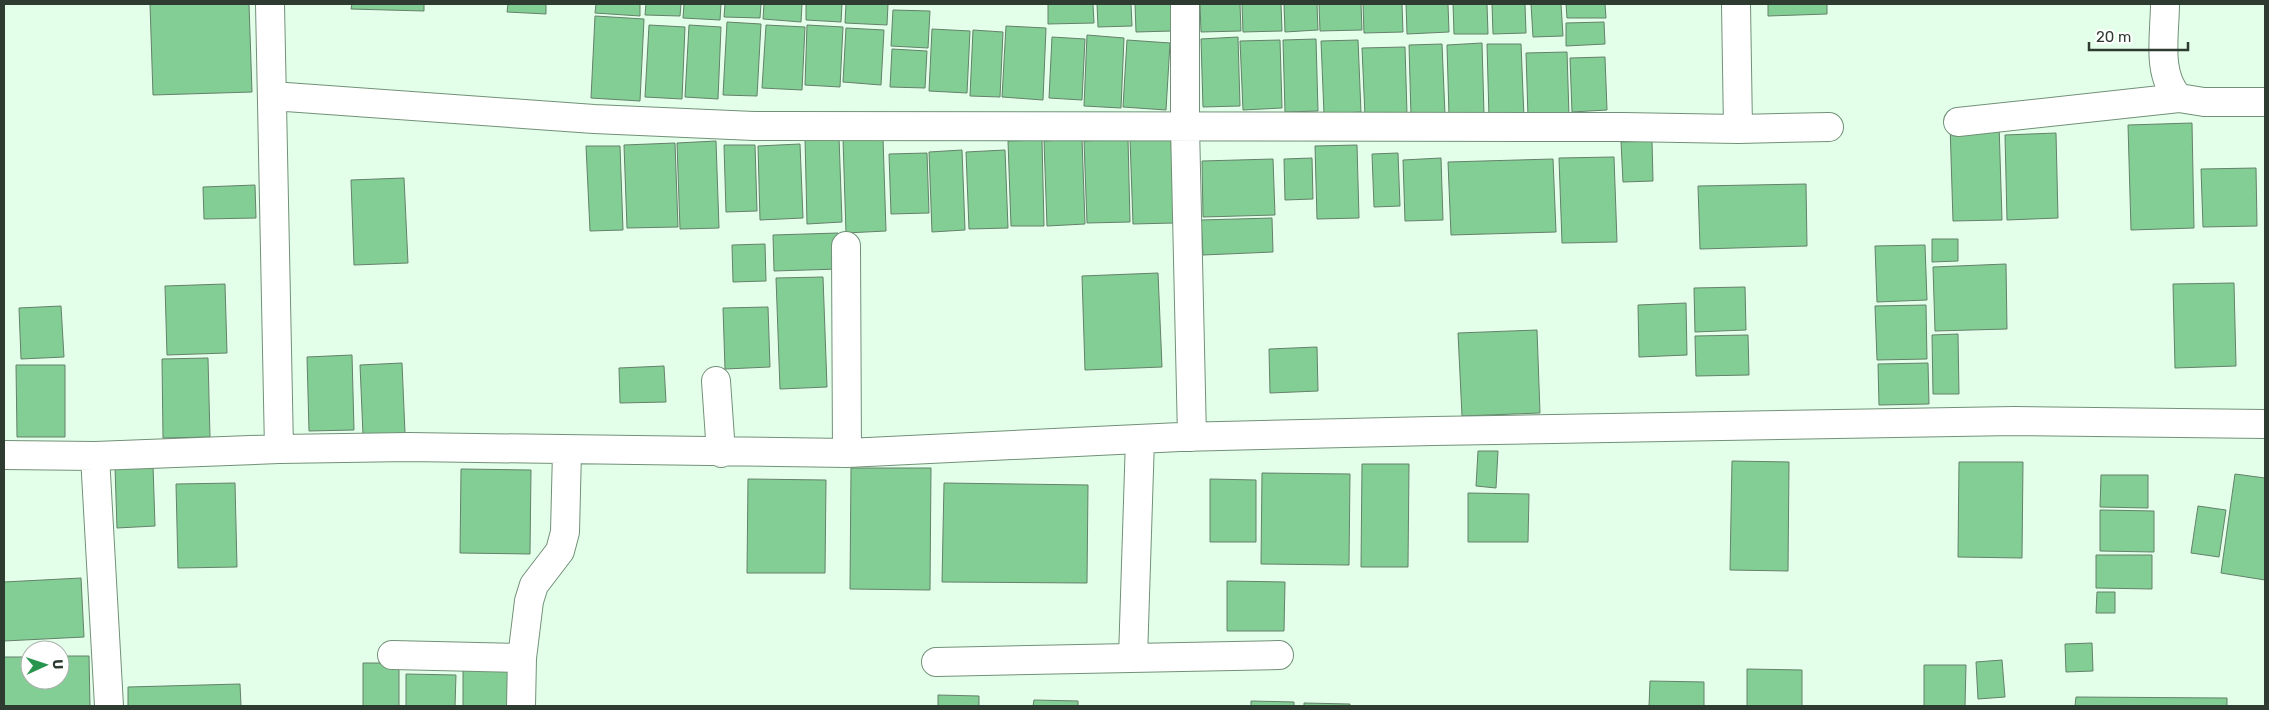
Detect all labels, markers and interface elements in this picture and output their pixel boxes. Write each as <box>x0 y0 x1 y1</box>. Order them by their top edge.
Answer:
scale bar <box>2089 20 2188 52</box>
text: 20 m <box>2096 28 2131 46</box>
north arrow <box>20 640 70 690</box>
text: U <box>49 659 66 670</box>

